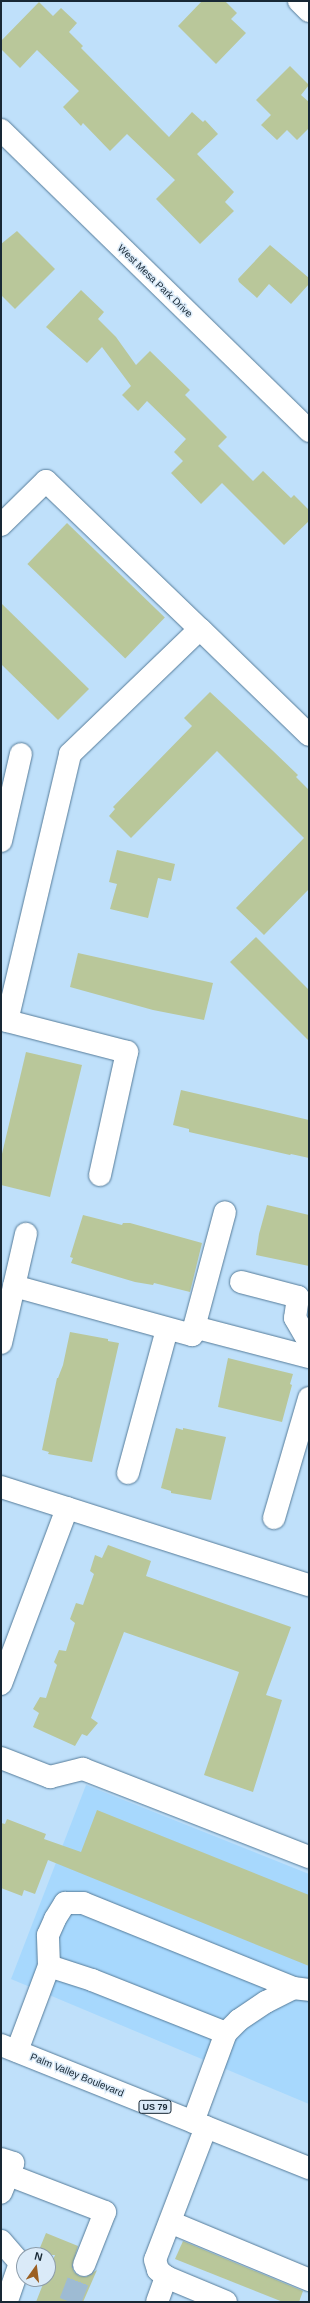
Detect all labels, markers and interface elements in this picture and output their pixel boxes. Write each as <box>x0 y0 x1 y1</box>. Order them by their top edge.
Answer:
street label: West Mesa Park Drive <box>115 242 195 320</box>
street label: Palm Valley Boulevard <box>28 2051 126 2099</box>
road number: US 79 <box>138 2100 172 2114</box>
north arrow <box>16 2247 56 2287</box>
text: N <box>33 2250 44 2263</box>

